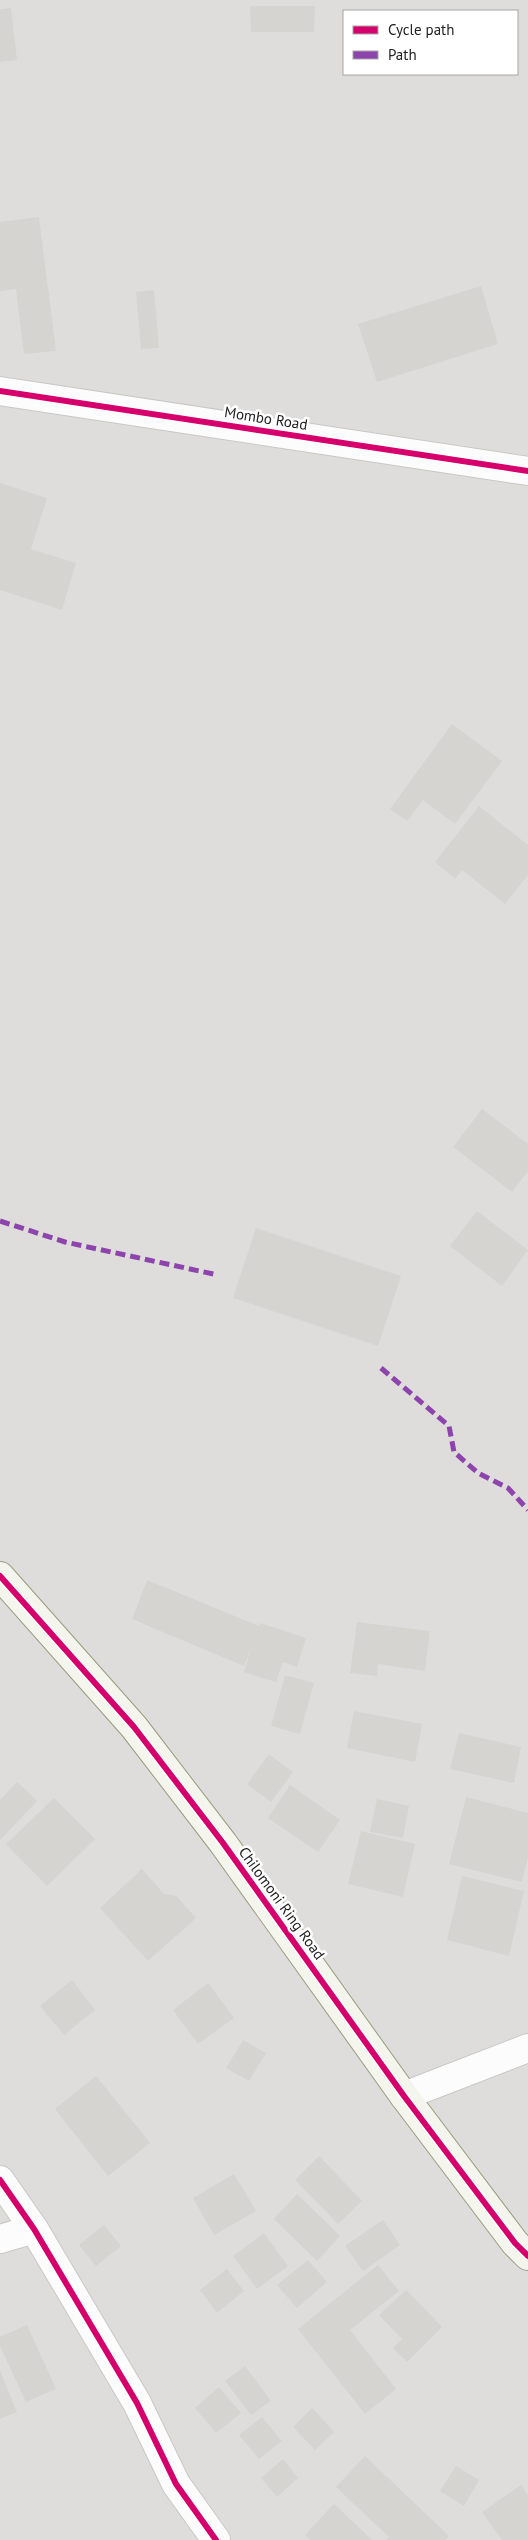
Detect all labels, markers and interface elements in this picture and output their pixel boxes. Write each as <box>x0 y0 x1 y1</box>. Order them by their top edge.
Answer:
legend <box>343 10 518 75</box>
text: Cycle path <box>388 20 454 39</box>
text: Path <box>388 45 417 64</box>
street label: Mombo Road <box>223 402 309 434</box>
street label: Chilomoni Ring Road <box>235 1843 329 1963</box>

